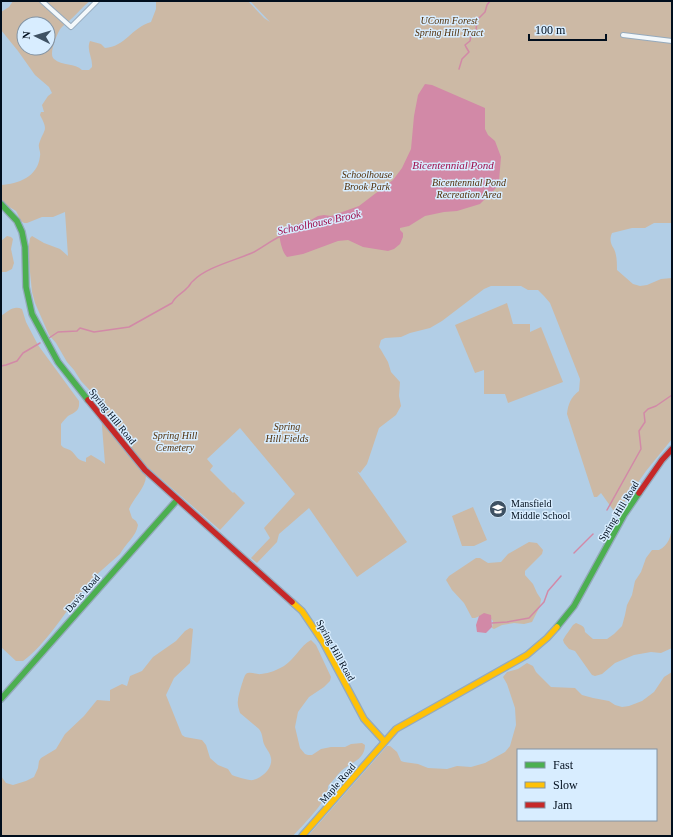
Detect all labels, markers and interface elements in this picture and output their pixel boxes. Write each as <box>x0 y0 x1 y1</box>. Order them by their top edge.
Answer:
park label: UConn Forest Spring Hill Tract <box>415 15 483 38</box>
north arrow <box>16 16 56 56</box>
scale bar <box>529 16 606 42</box>
text: 100 m <box>535 23 566 37</box>
text: N <box>20 31 32 40</box>
water label: Bicentennial Pond <box>412 159 494 171</box>
park label: Schoolhouse Brook Park <box>342 169 393 192</box>
park label: Bicentennial Pond Recreation Area <box>432 177 507 200</box>
water label: Schoolhouse Brook <box>276 207 363 237</box>
street label: Spring Hill Road <box>87 386 138 446</box>
park label: Spring Hill Fields <box>264 421 309 444</box>
park label: Spring Hill Cemetery <box>153 430 198 453</box>
street label: Spring Hill Road <box>596 479 641 543</box>
place label: Mansfield Middle School <box>511 498 570 521</box>
school or university icon: Mansfield Middle School <box>488 499 508 519</box>
street label: Davis Road <box>63 572 102 615</box>
street label: Spring Hill Road <box>314 618 357 683</box>
legend <box>517 749 657 821</box>
text: Fast <box>553 758 574 772</box>
street label: Maple Road <box>317 761 358 805</box>
text: Slow <box>553 778 578 792</box>
text: Jam <box>553 798 573 812</box>

